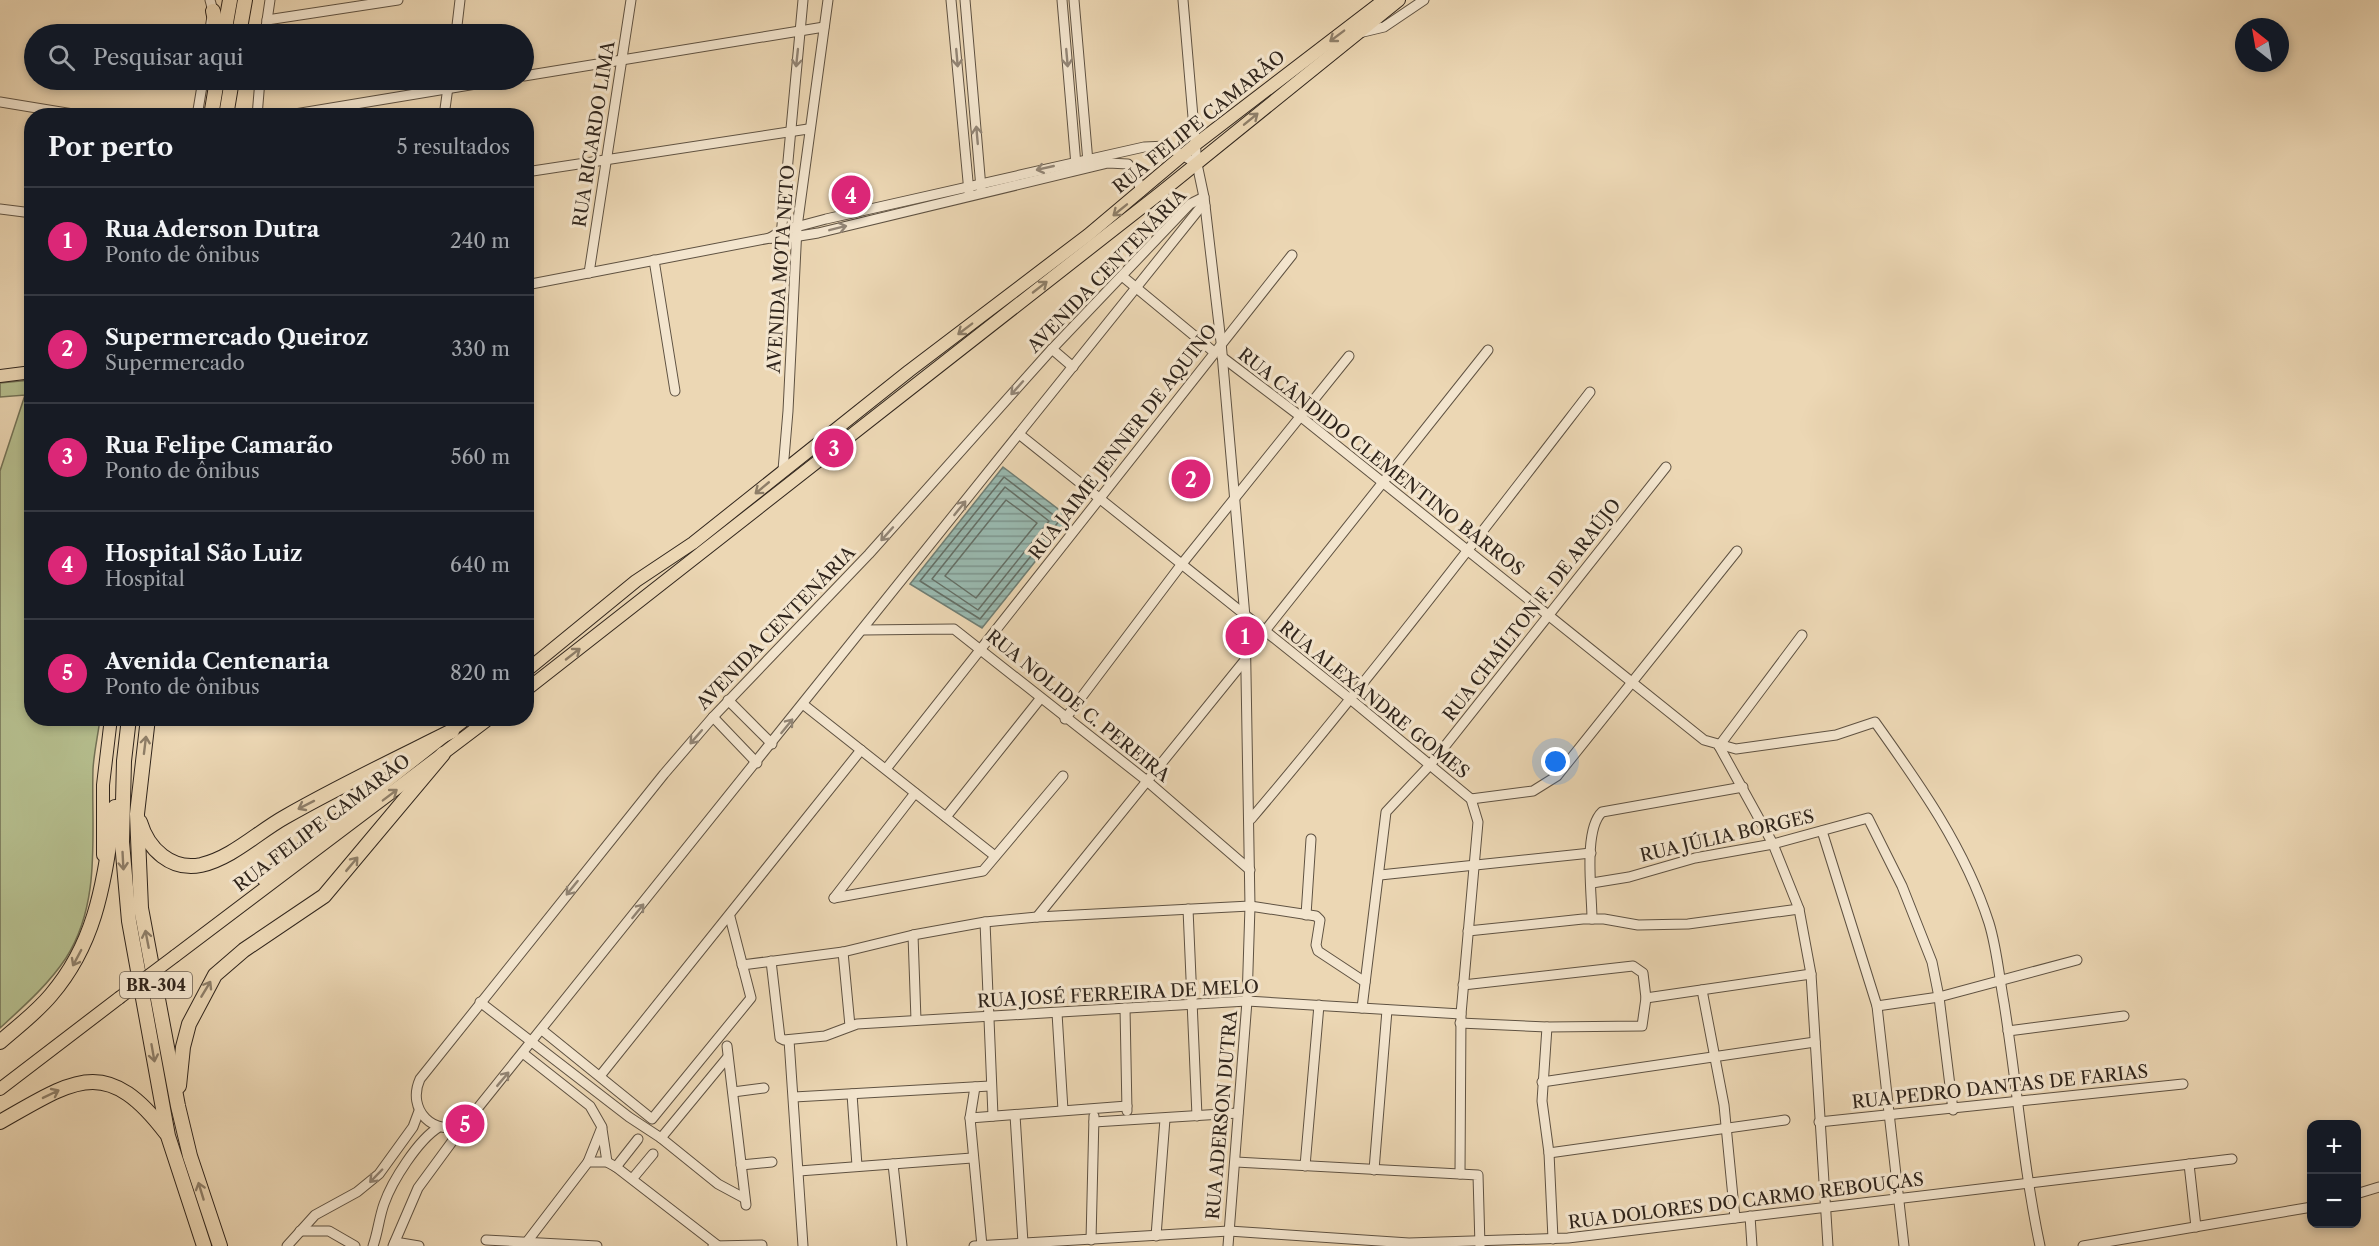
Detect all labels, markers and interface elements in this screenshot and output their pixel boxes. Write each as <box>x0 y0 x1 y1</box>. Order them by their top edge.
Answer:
north arrow <box>2235 18 2289 72</box>
search box <box>24 24 534 90</box>
one-way arrow <box>1330 29 1346 42</box>
street label: RUA RICARDO LIMA <box>568 39 620 229</box>
icon: search <box>45 41 78 74</box>
text: Pesquisar aqui <box>93 44 243 71</box>
street label: RUA FELIPE CAMARÃO <box>1107 44 1289 198</box>
one-way arrow <box>791 48 802 68</box>
one-way arrow <box>952 48 963 68</box>
one-way arrow <box>1061 48 1072 68</box>
one-way arrow <box>1243 112 1258 126</box>
one-way arrow <box>971 125 982 145</box>
text: Por perto <box>48 131 173 163</box>
text: 5 resultados <box>397 135 510 159</box>
one-way arrow <box>1036 162 1055 174</box>
street label: AVENIDA MOTA NETO <box>763 164 799 375</box>
pin: 4 <box>832 172 870 218</box>
street label: AVENIDA CENTENÁRIA <box>1022 183 1191 358</box>
one-way arrow <box>1112 203 1128 216</box>
text: Rua Aderson Dutra <box>105 216 320 243</box>
one-way arrow <box>828 221 847 233</box>
text: 1 <box>63 229 72 253</box>
text: 240 m <box>450 229 510 253</box>
text: Ponto de ônibus <box>105 243 260 267</box>
one-way arrow <box>1031 281 1047 294</box>
street label: RUA JAIME JENNER DE AQUINO <box>1024 320 1222 564</box>
one-way arrow <box>957 322 973 335</box>
text: Supermercado Queiroz <box>105 324 368 351</box>
text: 2 <box>62 337 73 361</box>
text: 330 m <box>451 337 510 361</box>
street label: RUA CÂNDIDO CLEMENTINO BARROS <box>1234 343 1529 581</box>
text: Supermercado <box>105 351 245 375</box>
one-way arrow <box>1010 381 1024 396</box>
pin: 3 <box>814 426 854 470</box>
text: Rua Felipe Camarão <box>105 432 333 459</box>
text: 3 <box>62 445 73 469</box>
text: 560 m <box>451 445 510 469</box>
pin: 2 <box>1172 456 1210 502</box>
text: Ponto de ônibus <box>105 459 260 483</box>
one-way arrow <box>754 481 770 494</box>
street label: RUA CHAÍLTON F. DE ARAÚJO <box>1438 494 1626 726</box>
one-way arrow <box>954 500 967 516</box>
one-way arrow <box>880 526 894 541</box>
text: Hospital São Luiz <box>105 540 302 567</box>
street label: AVENIDA CENTENÁRIA <box>691 540 860 715</box>
text: 4 <box>62 553 73 577</box>
text: 640 m <box>450 553 510 577</box>
text: Hospital <box>105 567 185 591</box>
pin: 1 <box>1226 614 1264 658</box>
street label: RUA ALEXANDRE GOMES <box>1275 616 1473 784</box>
street label: RUA NOLIDE C. PEREIRA <box>982 625 1175 787</box>
text: Avenida Centenaria <box>105 648 329 675</box>
one-way arrow <box>564 648 580 661</box>
text: 5 <box>62 661 73 685</box>
text: 820 m <box>450 661 510 685</box>
text: Ponto de ônibus <box>105 675 260 699</box>
one-way arrow <box>780 718 793 734</box>
one-way arrow <box>689 729 703 744</box>
one-way arrow <box>140 735 151 755</box>
your location <box>1541 747 1570 776</box>
street label: RUA FELIPE CAMARÃO <box>228 748 414 896</box>
one-way arrow <box>381 788 397 801</box>
one-way arrow <box>298 800 316 812</box>
street label: RUA JÚLIA BORGES <box>1638 804 1816 867</box>
one-way arrow <box>117 850 128 870</box>
one-way arrow <box>346 856 359 872</box>
one-way arrow <box>565 880 579 895</box>
one-way arrow <box>631 903 644 919</box>
one-way arrow <box>141 929 152 949</box>
one-way arrow <box>71 949 83 966</box>
road number: BR-304 <box>120 972 192 998</box>
street label: RUA JOSÉ FERREIRA DE MELO <box>976 975 1259 1012</box>
one-way arrow <box>200 981 212 998</box>
street label: RUA ADERSON DUTRA <box>1202 1009 1242 1220</box>
one-way arrow <box>148 1043 159 1062</box>
street label: RUA PEDRO DANTAS DE FARIAS <box>1851 1060 2149 1114</box>
one-way arrow <box>496 1071 509 1087</box>
one-way arrow <box>42 1087 60 1099</box>
pin: 5 <box>446 1102 484 1146</box>
map controls <box>2307 1120 2361 1228</box>
button: + <box>2307 1120 2361 1174</box>
street label: RUA DOLORES DO CARMO REBOUÇAS <box>1567 1168 1925 1234</box>
one-way arrow <box>369 1169 383 1184</box>
button: − <box>2307 1174 2361 1228</box>
one-way arrow <box>195 1182 206 1201</box>

